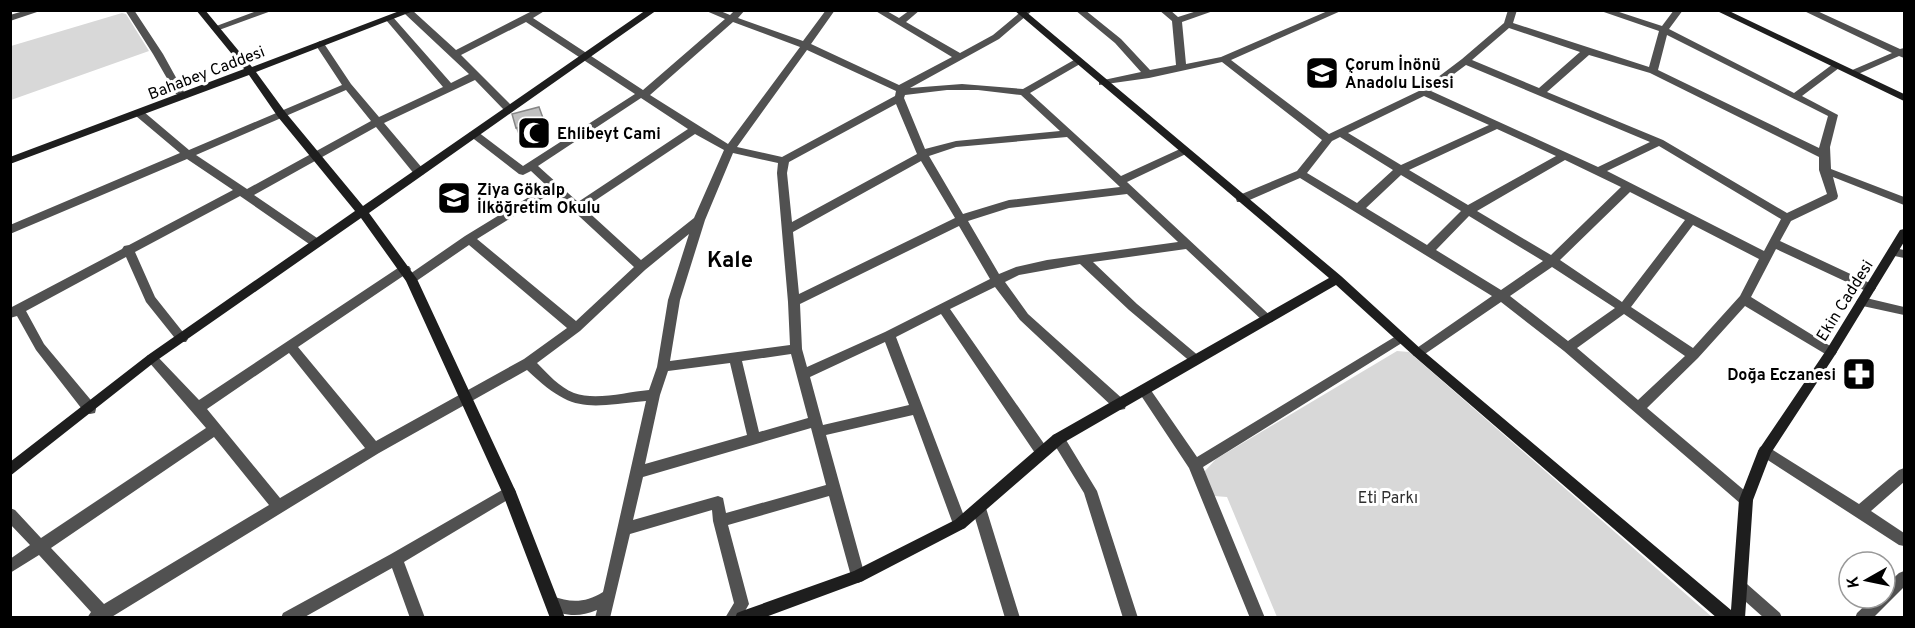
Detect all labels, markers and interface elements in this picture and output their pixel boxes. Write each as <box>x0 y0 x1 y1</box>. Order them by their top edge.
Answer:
street label: Bahabey Caddesi <box>146 42 268 105</box>
place label: Çorum İnönü Anadolu Lisesi <box>1345 54 1454 94</box>
school or university icon: Çorum İnönü Anadolu Lisesi <box>1304 55 1340 91</box>
mosque icon: Ehlibeyt Cami <box>516 115 552 151</box>
place label: Ehlibeyt Cami <box>557 125 661 145</box>
school or university icon: Ziya Gökalp İlköğretim Okulu <box>436 180 472 216</box>
place label: Ziya Gökalp İlköğretim Okulu <box>477 181 601 219</box>
district label: Kale <box>707 248 753 275</box>
street label: Ekin Caddesi <box>1813 257 1879 345</box>
pharmacy icon: Doğa Eczanesi <box>1841 356 1877 392</box>
place label: Doğa Eczanesi <box>1727 366 1836 386</box>
park label: Eti Parkı <box>1358 489 1418 509</box>
north arrow <box>1837 550 1897 610</box>
text: K <box>1843 575 1865 589</box>

